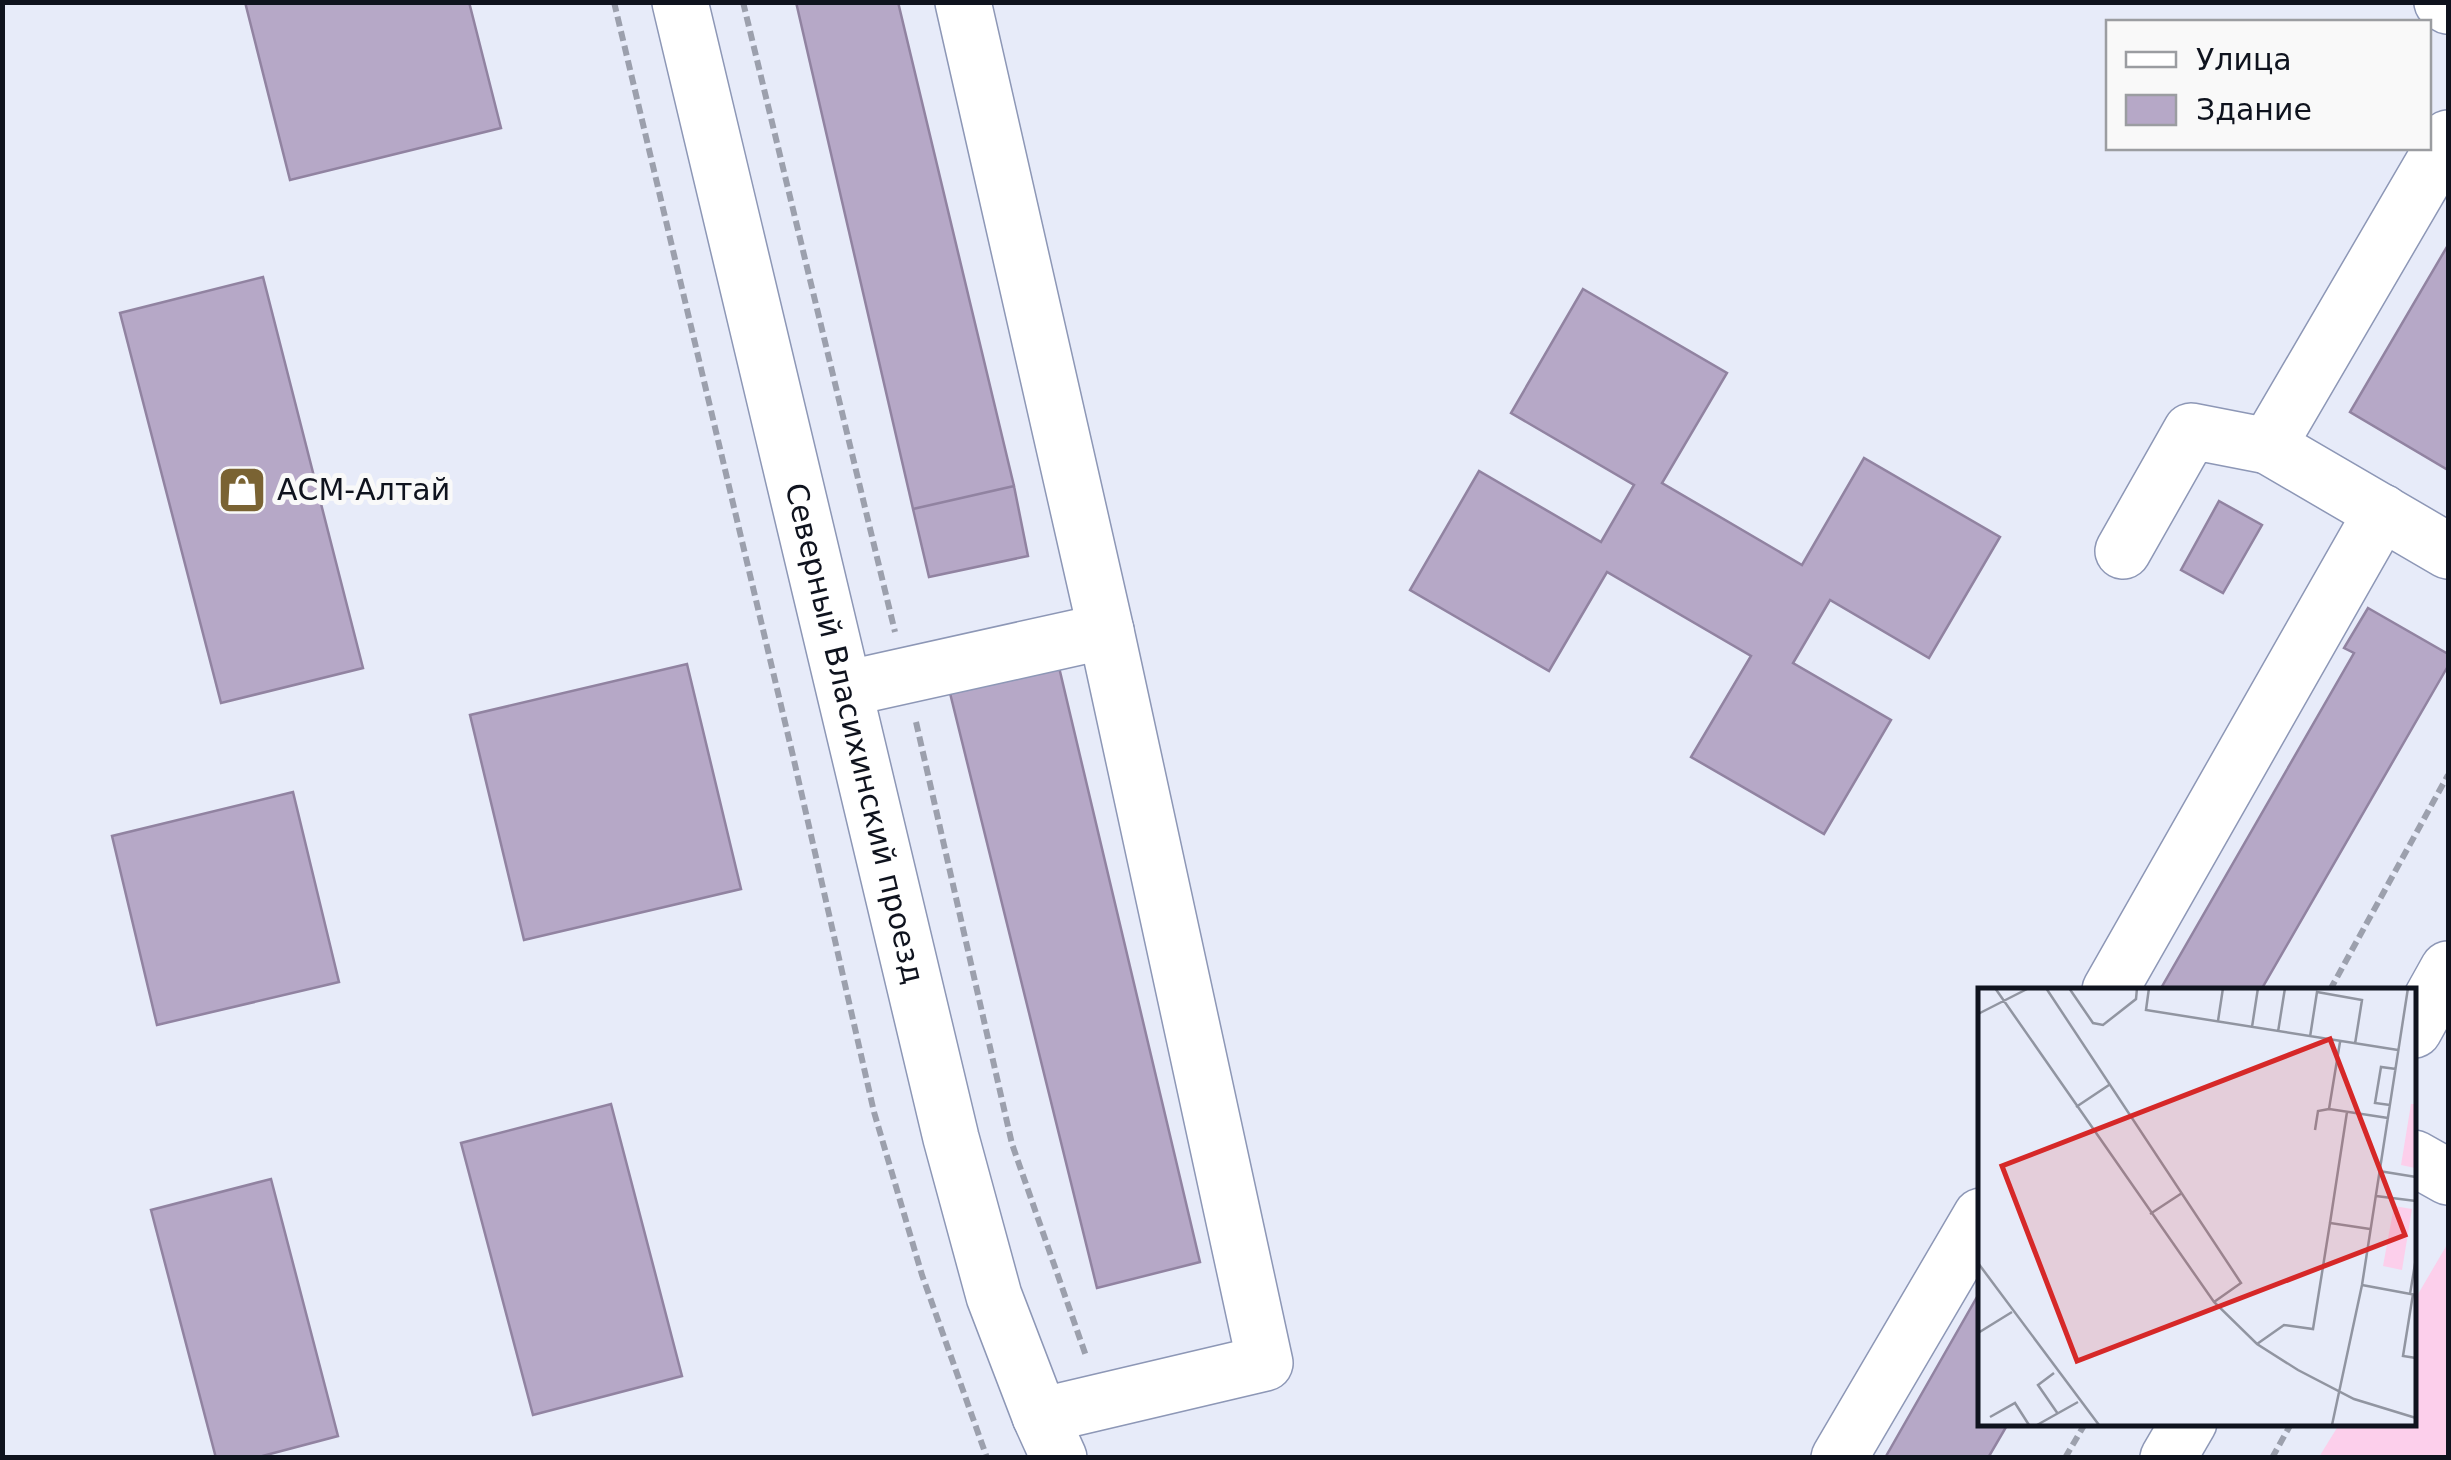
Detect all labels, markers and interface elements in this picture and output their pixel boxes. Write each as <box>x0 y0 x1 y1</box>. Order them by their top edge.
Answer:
legend <box>2106 20 2431 150</box>
text: Улица <box>2196 42 2292 77</box>
text: Здание <box>2196 92 2312 127</box>
shop icon: АСМ-Алтай <box>216 464 268 516</box>
place label: АСМ-Алтай <box>277 472 450 507</box>
street label: Северный Власихинский проезд <box>778 480 932 987</box>
inset map <box>1978 988 2416 1425</box>

